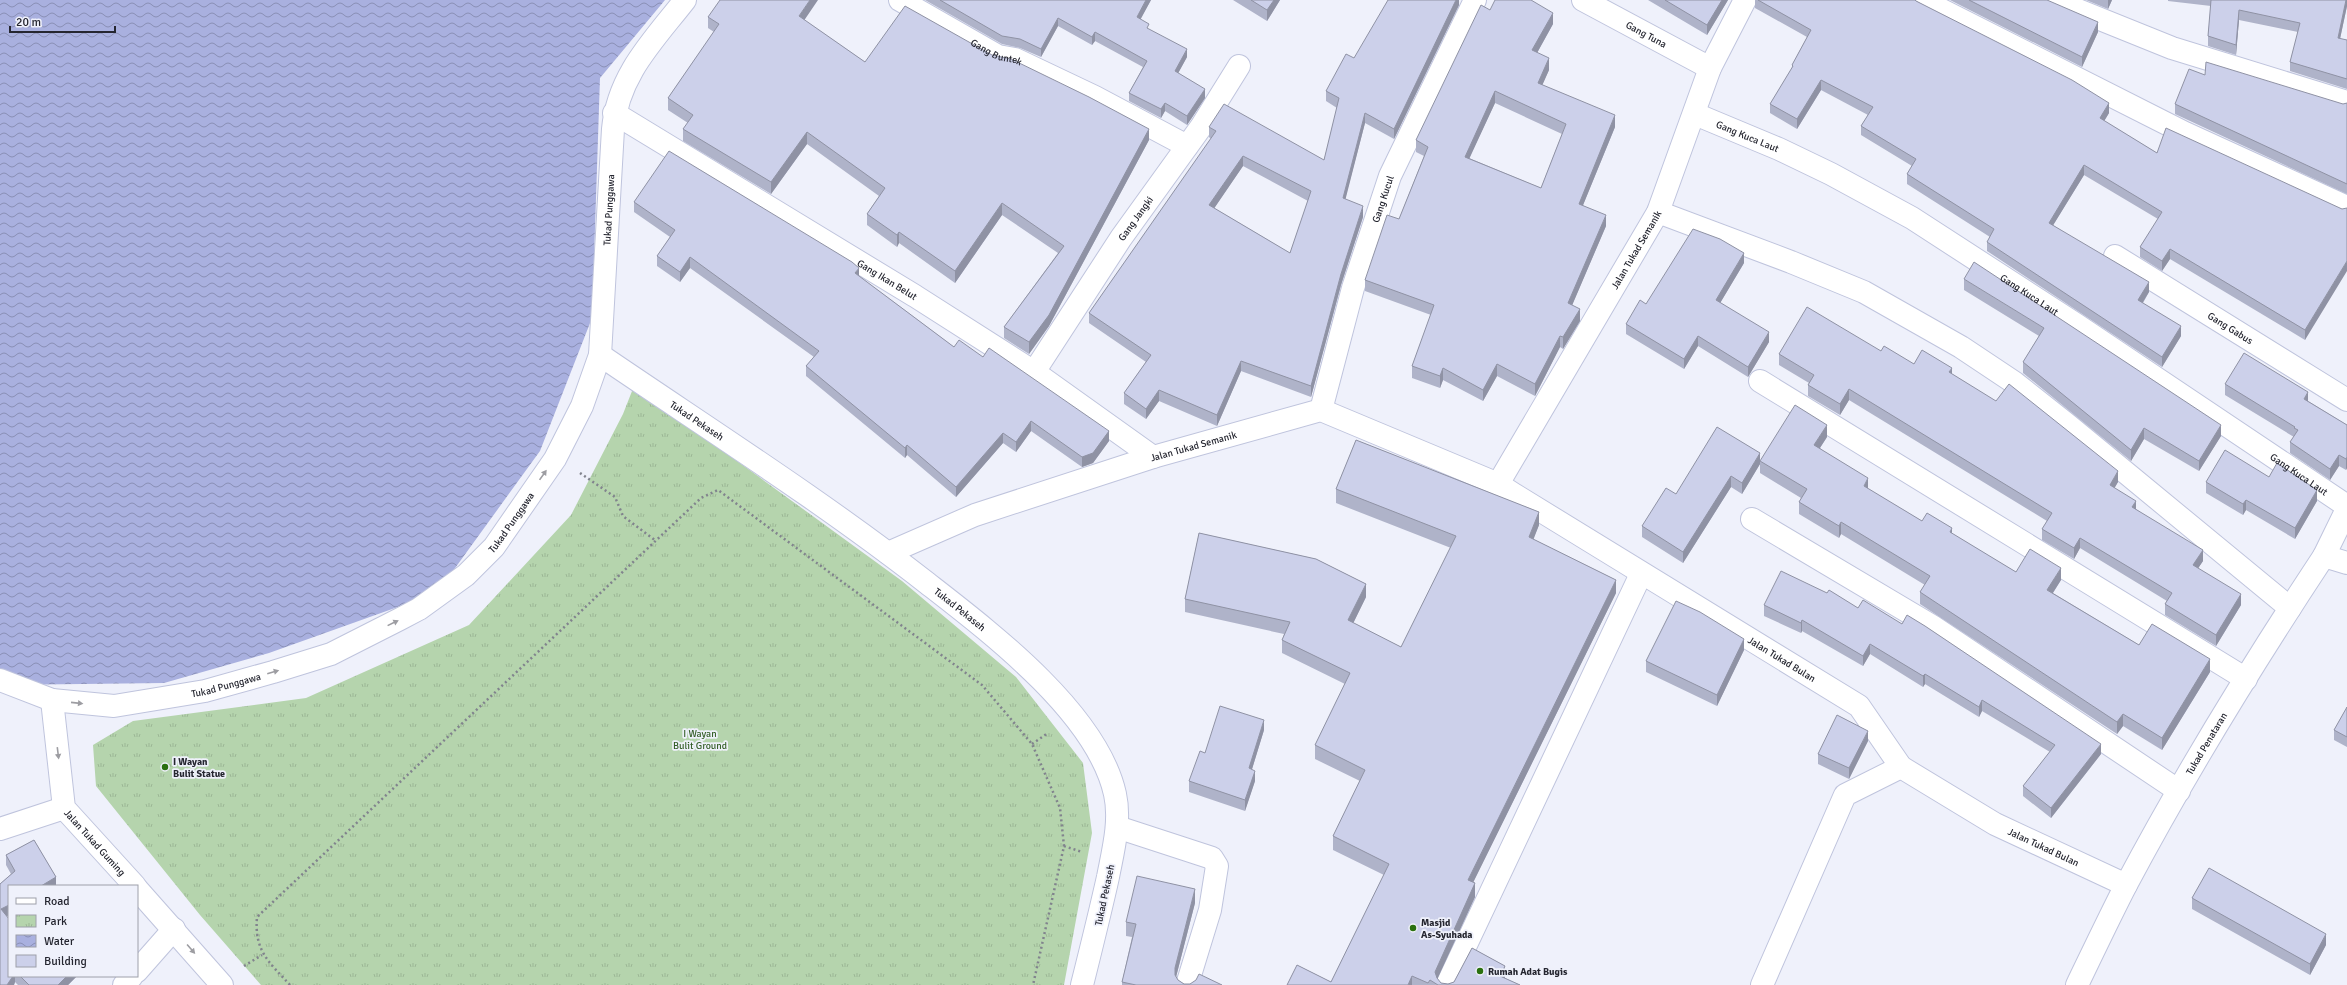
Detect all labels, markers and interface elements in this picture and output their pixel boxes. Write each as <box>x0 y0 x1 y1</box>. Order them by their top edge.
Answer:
scale bar <box>10 8 115 34</box>
text: 20 m <box>16 15 41 30</box>
street label: Gang Tuna <box>1624 19 1668 51</box>
street label: Gang Buntek <box>968 37 1024 68</box>
street label: Gang Kuca Laut <box>1714 118 1781 155</box>
street label: Tukad Punggawa <box>601 174 617 246</box>
street label: Gang Kucul <box>1370 174 1397 224</box>
street label: Gang Jangki <box>1116 194 1156 244</box>
street label: Jalan Tukad Semanik <box>1609 209 1665 291</box>
street label: Gang Ikan Belut <box>855 257 920 303</box>
street label: Gang Kuca Laut <box>1998 272 2061 319</box>
street label: Gang Gabus <box>2205 310 2255 347</box>
street label: Tukad Pekaseh <box>667 399 726 444</box>
street label: Jalan Tukad Semanik <box>1149 429 1238 464</box>
street label: Gang Kuca Laut <box>2267 451 2330 499</box>
one-way arrow <box>539 470 547 481</box>
street label: Tukad Punggawa <box>486 490 537 556</box>
street label: Tukad Pekaseh <box>931 586 988 634</box>
one-way arrow <box>387 620 399 626</box>
street label: Jalan Tukad Bulan <box>1746 634 1818 685</box>
one-way arrow <box>267 669 279 675</box>
street label: Tukad Punggawa <box>190 671 262 700</box>
one-way arrow <box>71 700 83 706</box>
street label: Tukad Penataran <box>2184 710 2230 777</box>
park label: I Wayan Bulit Ground <box>673 728 727 752</box>
one-way arrow <box>55 747 61 759</box>
place label: I Wayan Bulit Statue <box>173 756 225 780</box>
marker: I Wayan Bulit Statue <box>160 762 170 772</box>
street label: Jalan Tukad Guming <box>61 807 128 879</box>
street label: Jalan Tukad Bulan <box>2006 826 2081 869</box>
street label: Tukad Pekaseh <box>1093 863 1117 927</box>
legend <box>8 885 138 977</box>
text: Road <box>44 894 70 909</box>
text: Park <box>44 914 67 929</box>
place label: Masjid As-Syuhada <box>1421 917 1472 941</box>
marker: Masjid As-Syuhada <box>1408 923 1418 933</box>
text: Water <box>44 934 75 949</box>
one-way arrow <box>186 944 195 955</box>
text: Building <box>44 954 87 969</box>
marker: Rumah Adat Bugis <box>1475 966 1485 976</box>
place label: Rumah Adat Bugis <box>1488 966 1568 978</box>

